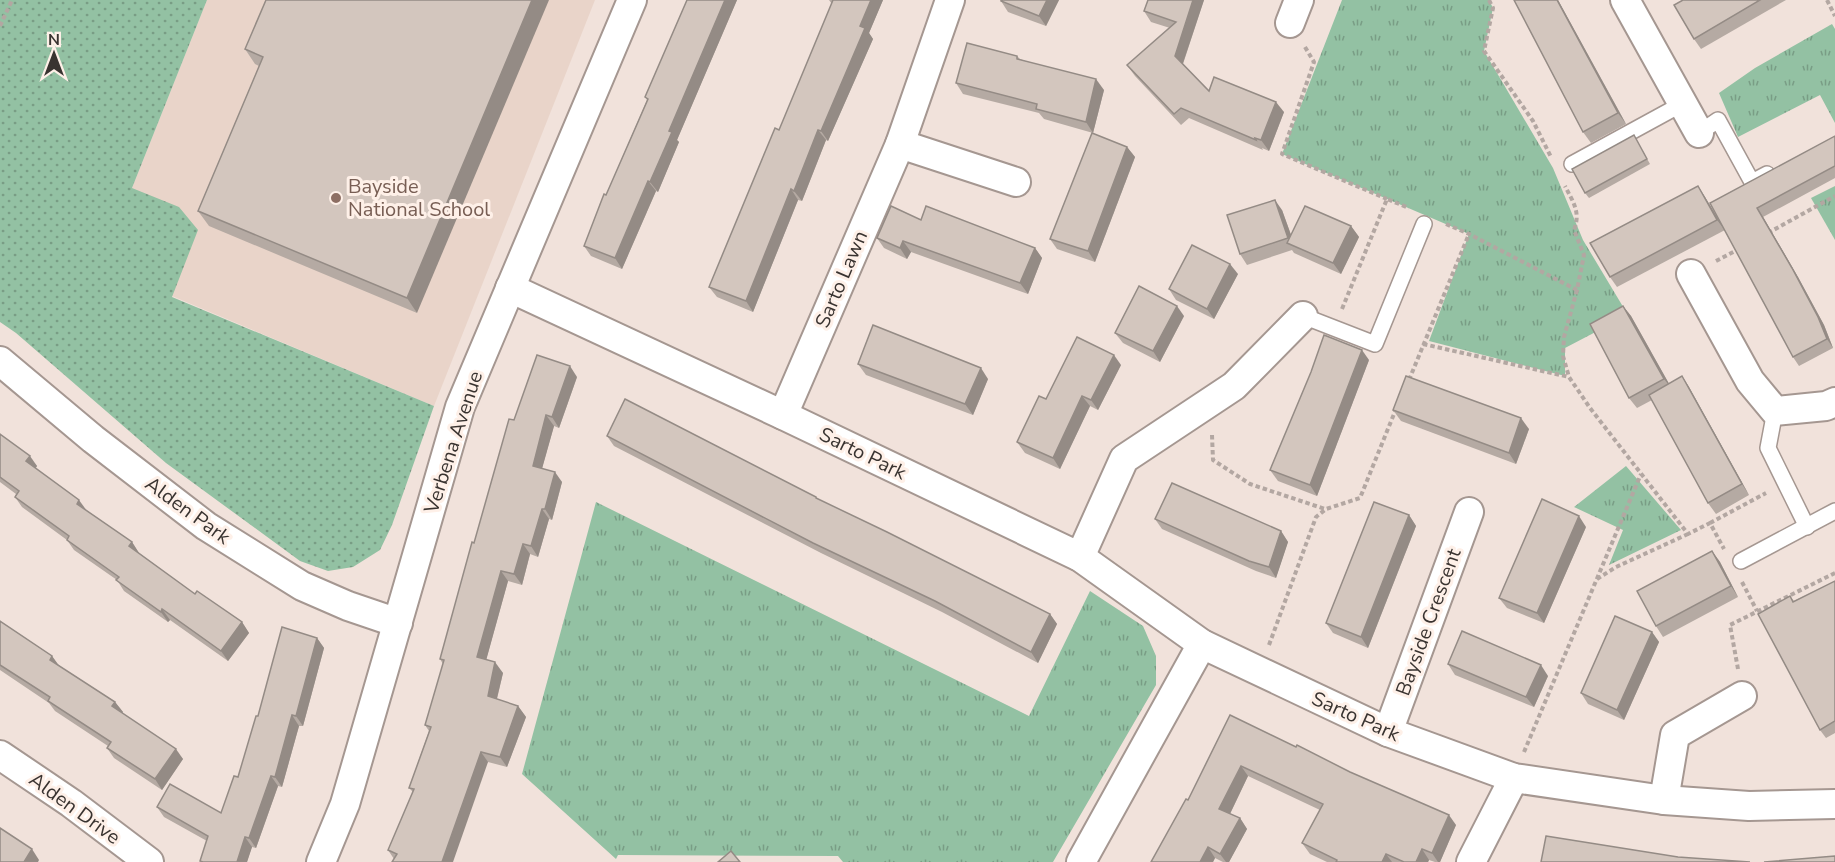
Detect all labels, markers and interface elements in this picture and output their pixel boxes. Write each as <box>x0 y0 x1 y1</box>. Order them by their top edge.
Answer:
north arrow <box>24 24 84 84</box>
text: N <box>48 29 60 51</box>
place label: Bayside National School <box>348 173 490 223</box>
marker: Bayside National School <box>329 191 343 205</box>
street label: Sarto Lawn <box>809 226 874 332</box>
street label: Verbena Avenue <box>417 368 489 518</box>
street label: Sarto Park <box>815 421 912 487</box>
street label: Alden Park <box>140 470 237 551</box>
street label: Bayside Crescent <box>1389 544 1468 699</box>
street label: Sarto Park <box>1308 685 1405 748</box>
street label: Alden Drive <box>24 766 126 851</box>

